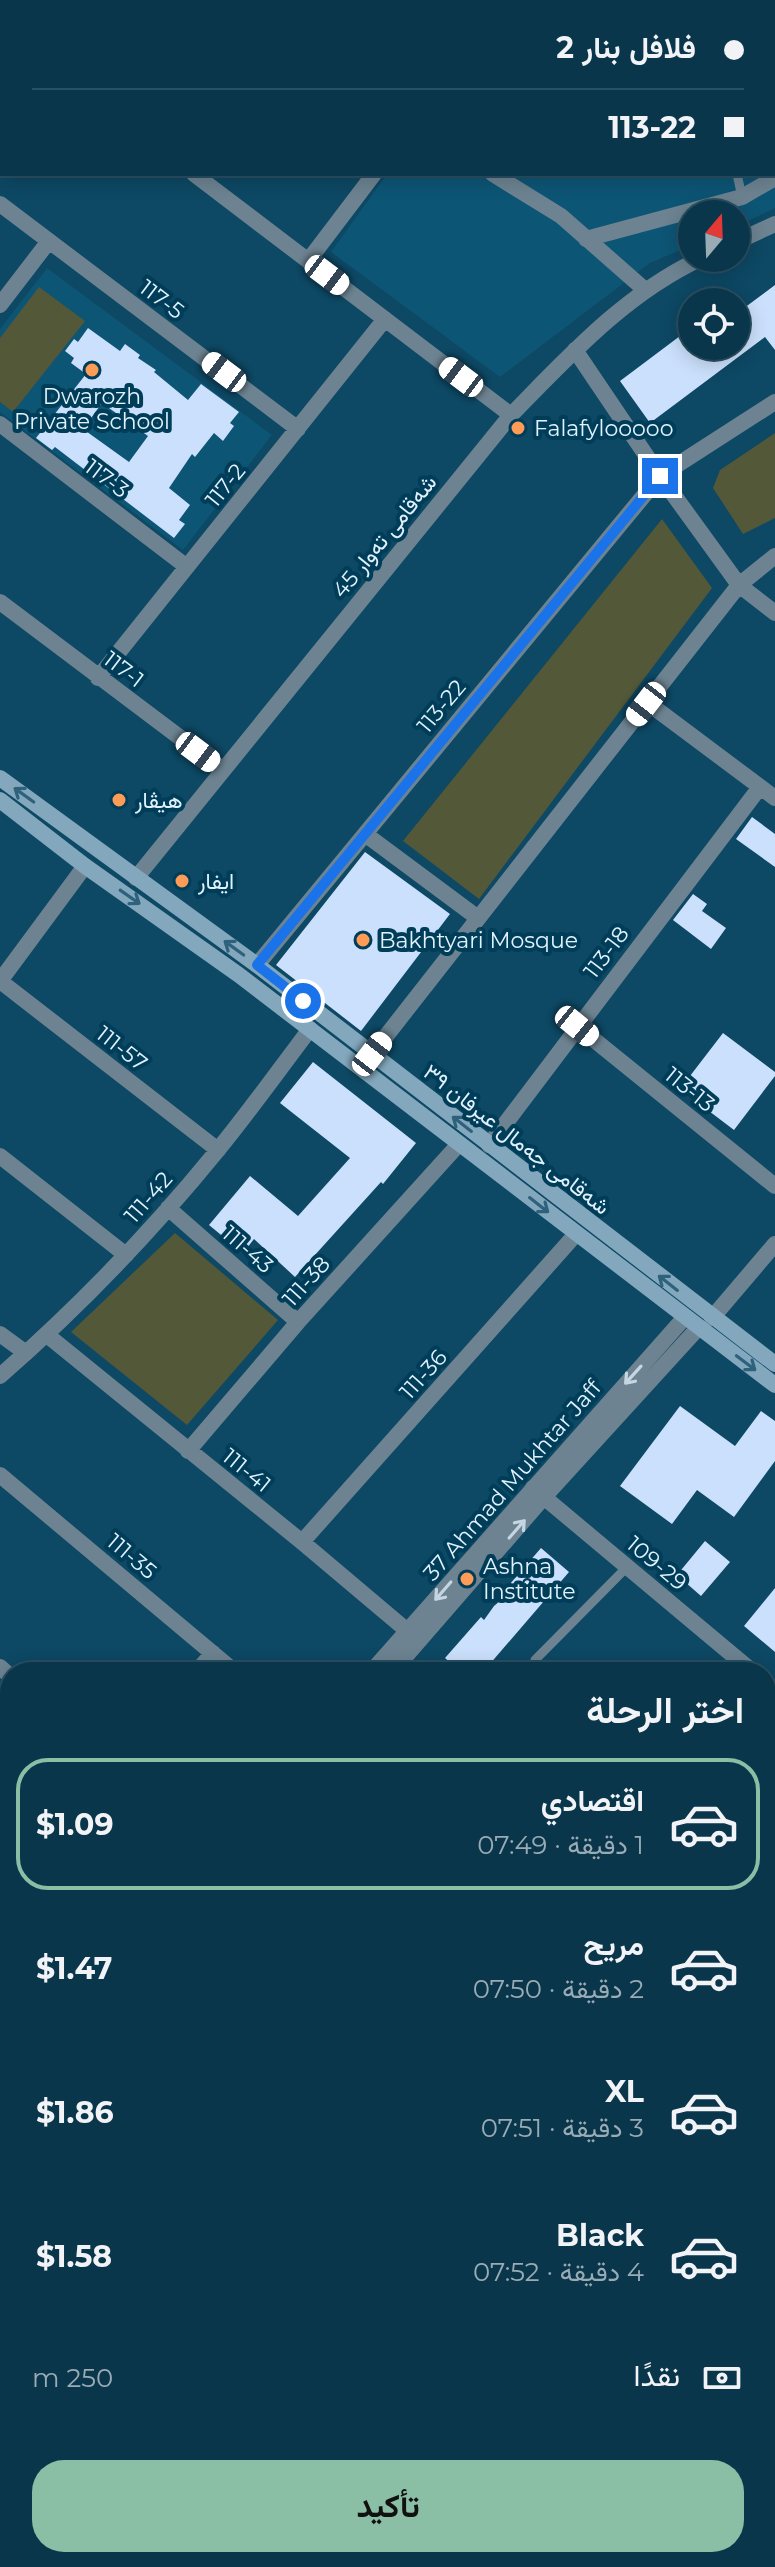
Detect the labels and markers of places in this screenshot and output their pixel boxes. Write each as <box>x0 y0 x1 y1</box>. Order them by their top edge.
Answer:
marker: Dwarozh Private School <box>83 361 101 379</box>
place label: Dwarozh Private School <box>14 383 170 435</box>
place label: Falafylooooo <box>534 415 673 442</box>
marker: Falafylooooo <box>509 419 527 437</box>
place label: هيڤار <box>134 787 183 814</box>
marker: هيڤار <box>110 791 128 809</box>
place label: ايفار <box>197 868 234 895</box>
marker: ايفار <box>173 872 191 890</box>
place label: Bakhtyari Mosque <box>379 927 578 954</box>
marker: Bakhtyari Mosque <box>354 931 372 949</box>
place label: Ashna Institute <box>483 1553 575 1605</box>
marker: Ashna Institute <box>458 1570 476 1588</box>

